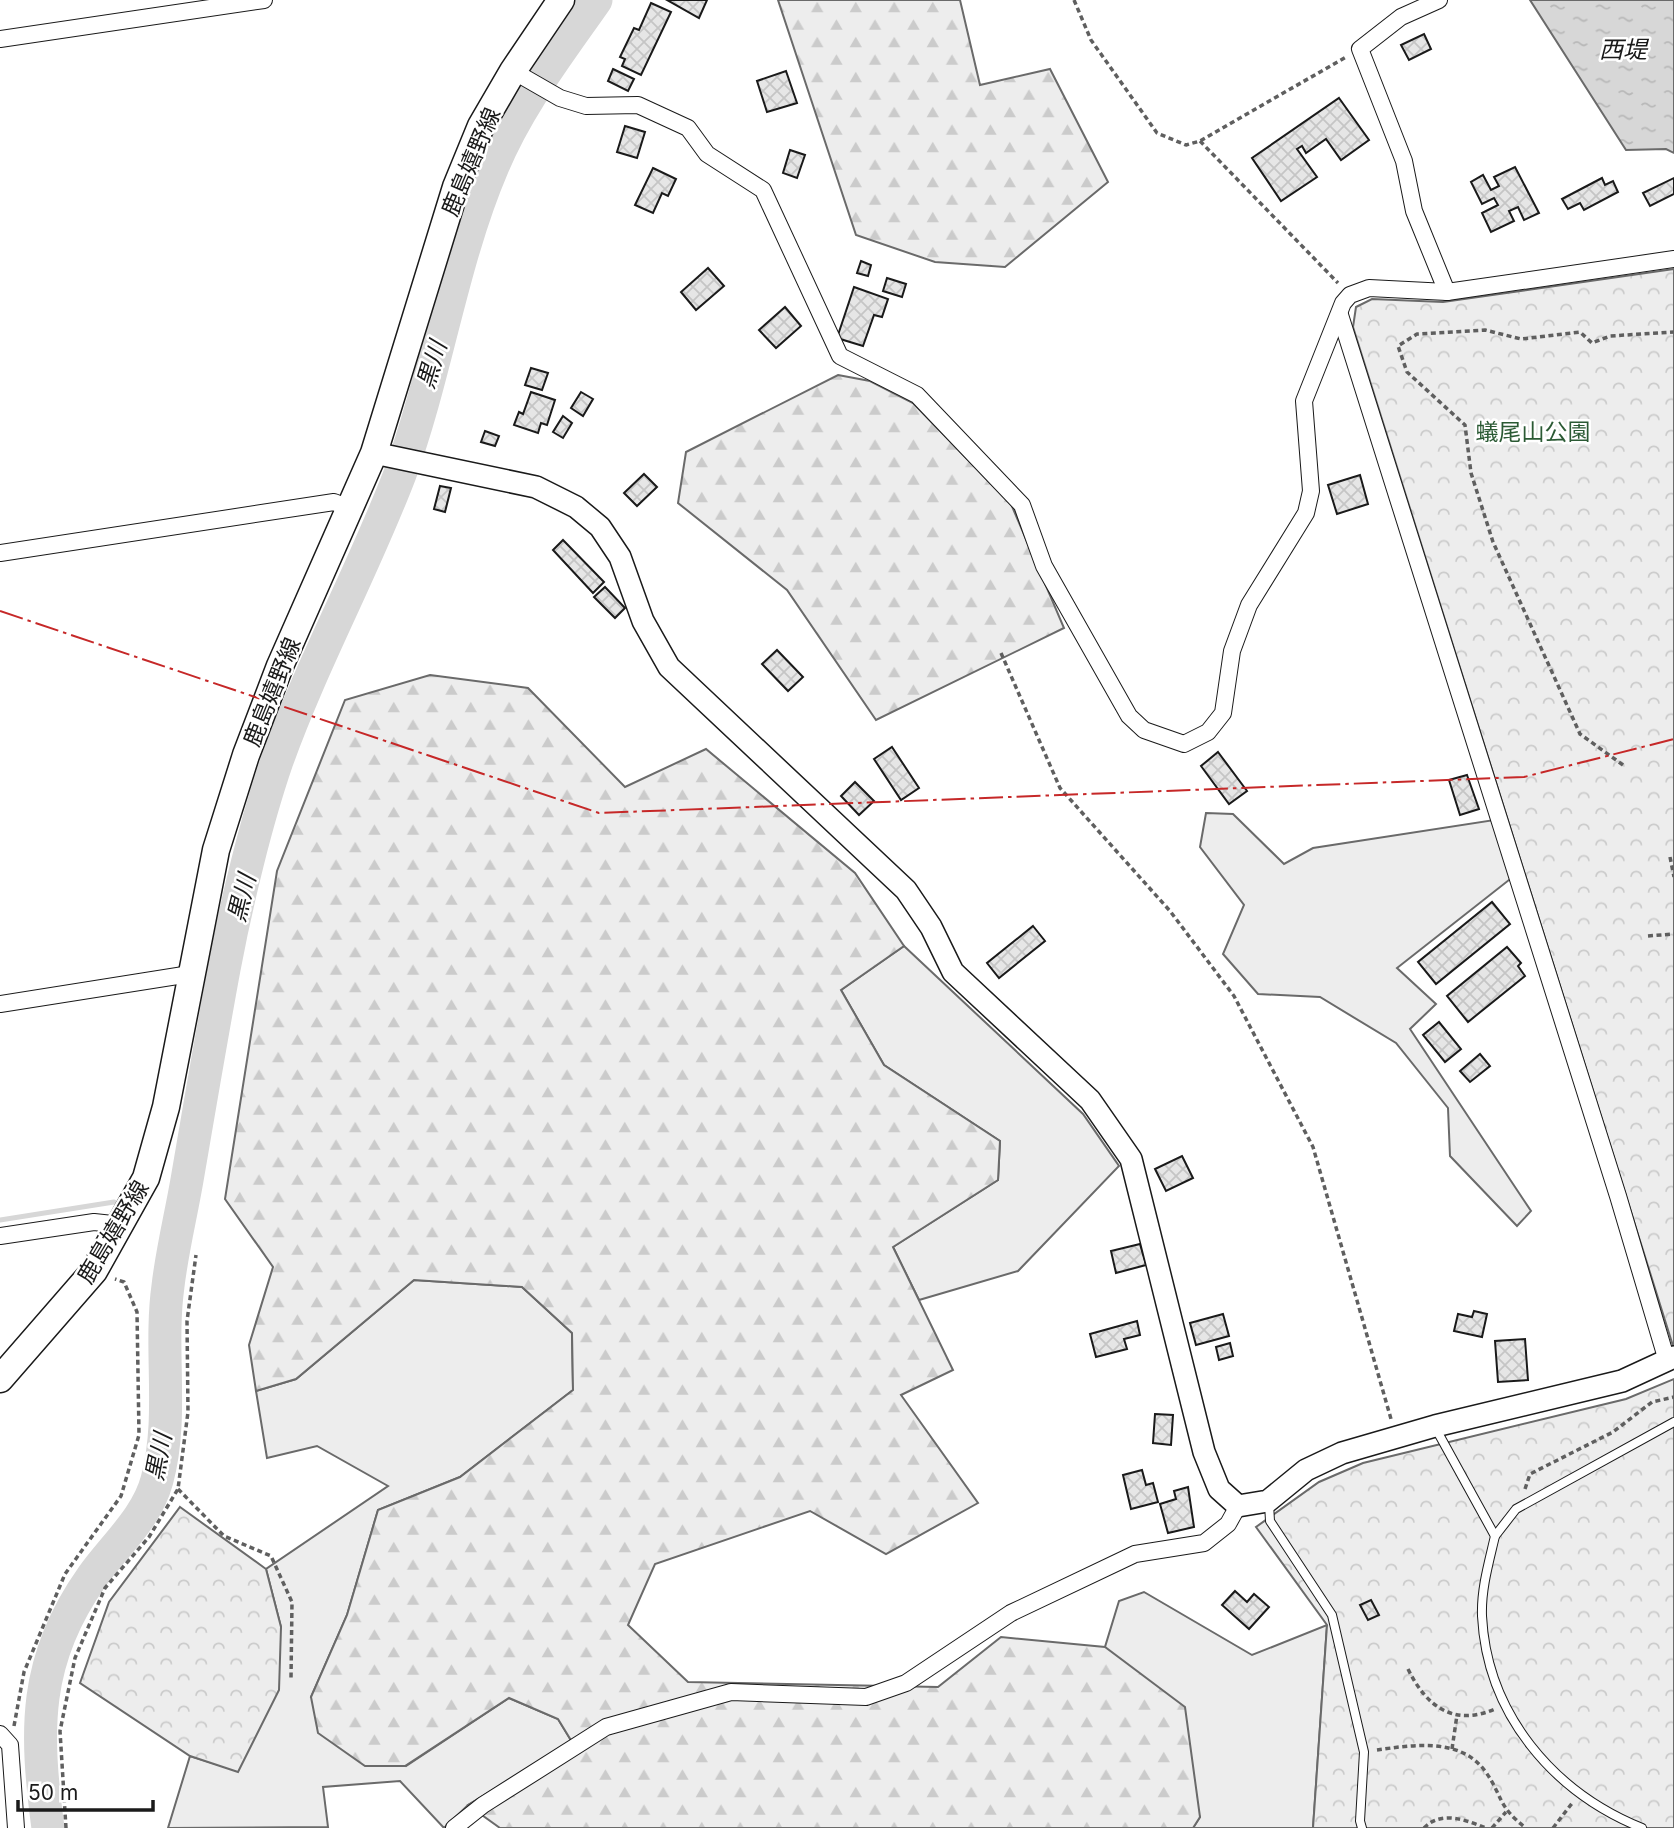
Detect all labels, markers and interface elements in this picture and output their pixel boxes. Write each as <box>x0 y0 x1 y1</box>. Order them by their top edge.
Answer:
water label: 西堤 <box>1599 35 1650 64</box>
street label: 鹿島嬉野線 <box>436 104 506 220</box>
water label: 黒川 <box>411 335 453 392</box>
park label: 蟻尾山公園 <box>1476 418 1591 446</box>
street label: 鹿島嬉野線 <box>237 633 307 751</box>
water label: 黒川 <box>222 868 262 925</box>
street label: 鹿島嬉野線 <box>71 1176 155 1288</box>
water label: 黒川 <box>140 1428 178 1483</box>
scale bar <box>18 1769 152 1813</box>
text: 50 m <box>28 1780 78 1805</box>

